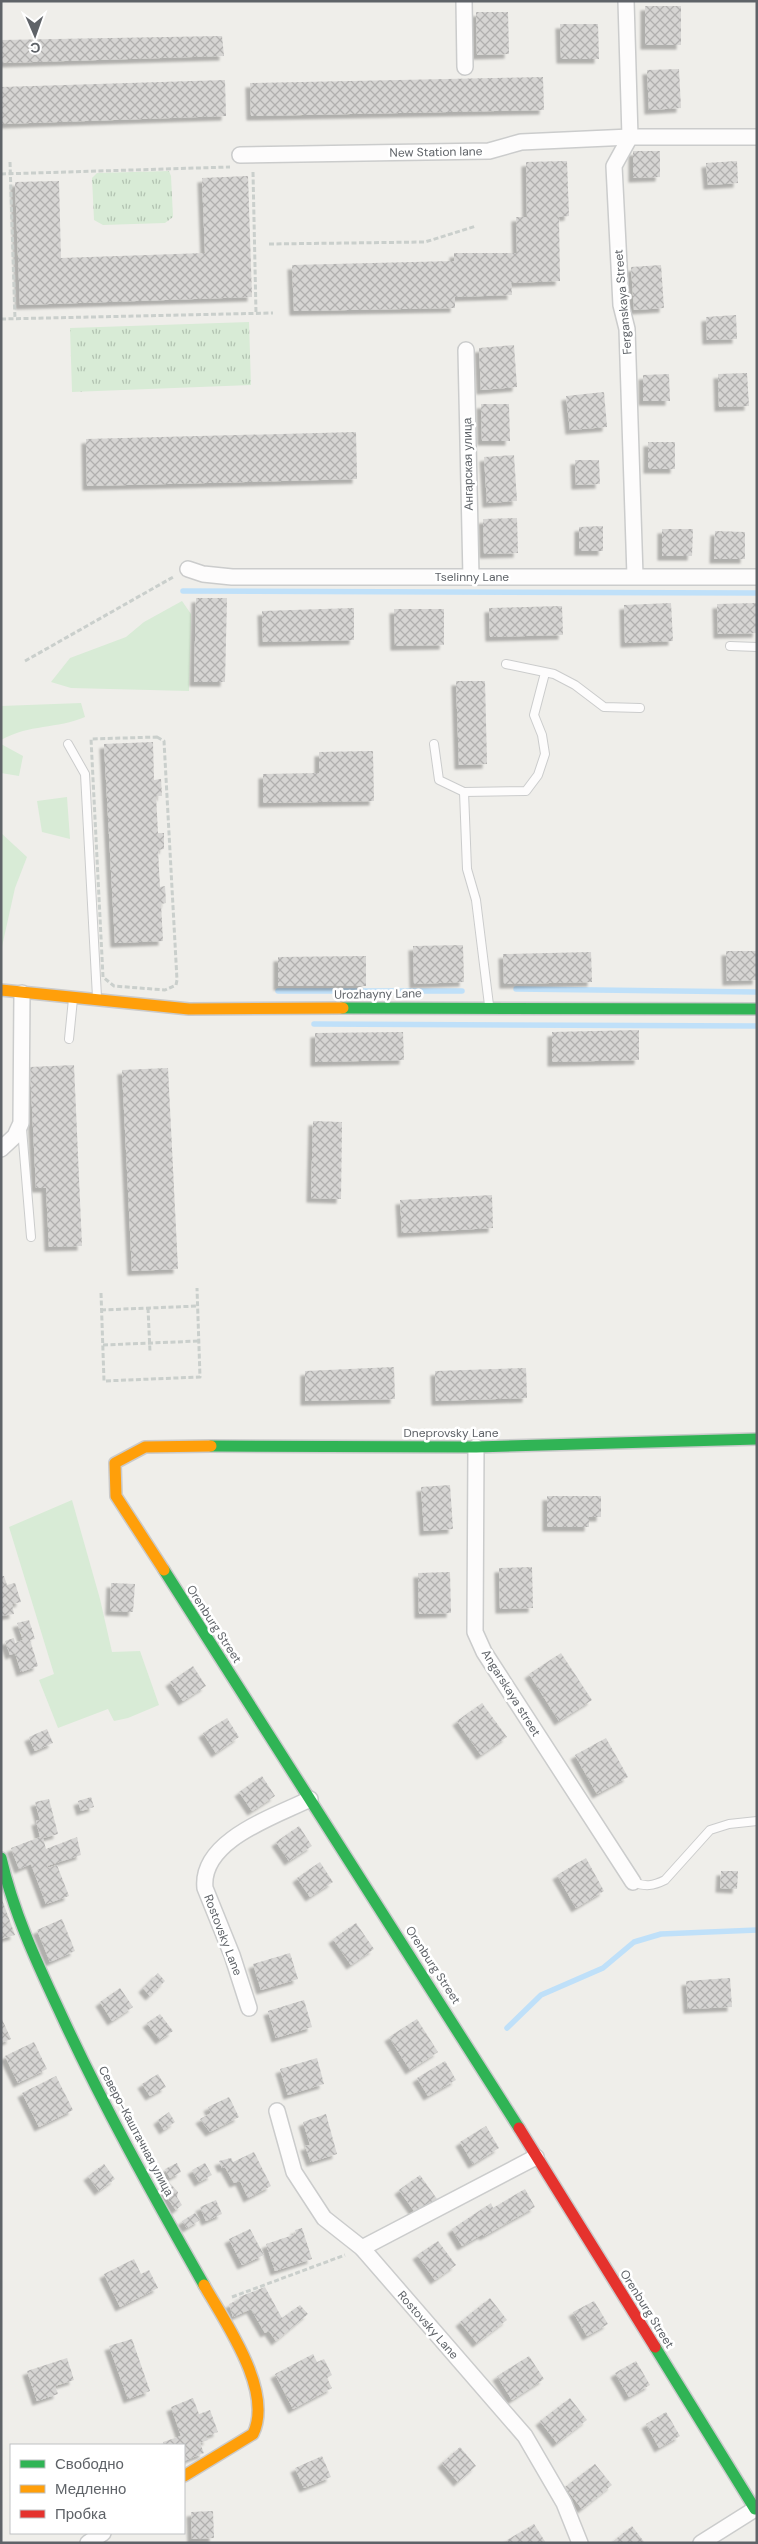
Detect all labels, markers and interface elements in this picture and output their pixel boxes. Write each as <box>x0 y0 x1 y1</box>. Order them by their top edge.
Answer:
north arrow <box>10 10 60 60</box>
text: С <box>30 39 41 57</box>
street label: New Station lane <box>389 143 483 161</box>
street label: Ferganskaya Street <box>610 248 636 355</box>
street label: Ангарская улица <box>459 417 477 511</box>
street label: Tselinny Lane <box>435 569 509 585</box>
street label: Urozhayny Lane <box>334 985 422 1003</box>
street label: Dneprovsky Lane <box>403 1425 499 1441</box>
street label: Orenburg Street <box>183 1582 245 1666</box>
street label: Angarskaya street <box>478 1646 544 1740</box>
street label: Rostovsky Lane <box>200 1892 246 1978</box>
street label: Orenburg Street <box>402 1923 464 2007</box>
street label: Северо-Каштачная улица <box>95 2063 177 2199</box>
street label: Orenburg Street <box>616 2267 678 2352</box>
street label: Rostovsky Lane <box>394 2287 462 2363</box>
legend <box>10 2444 185 2534</box>
text: Свободно <box>55 2454 124 2474</box>
text: Медленно <box>55 2479 126 2499</box>
text: Пробка <box>55 2504 107 2524</box>

